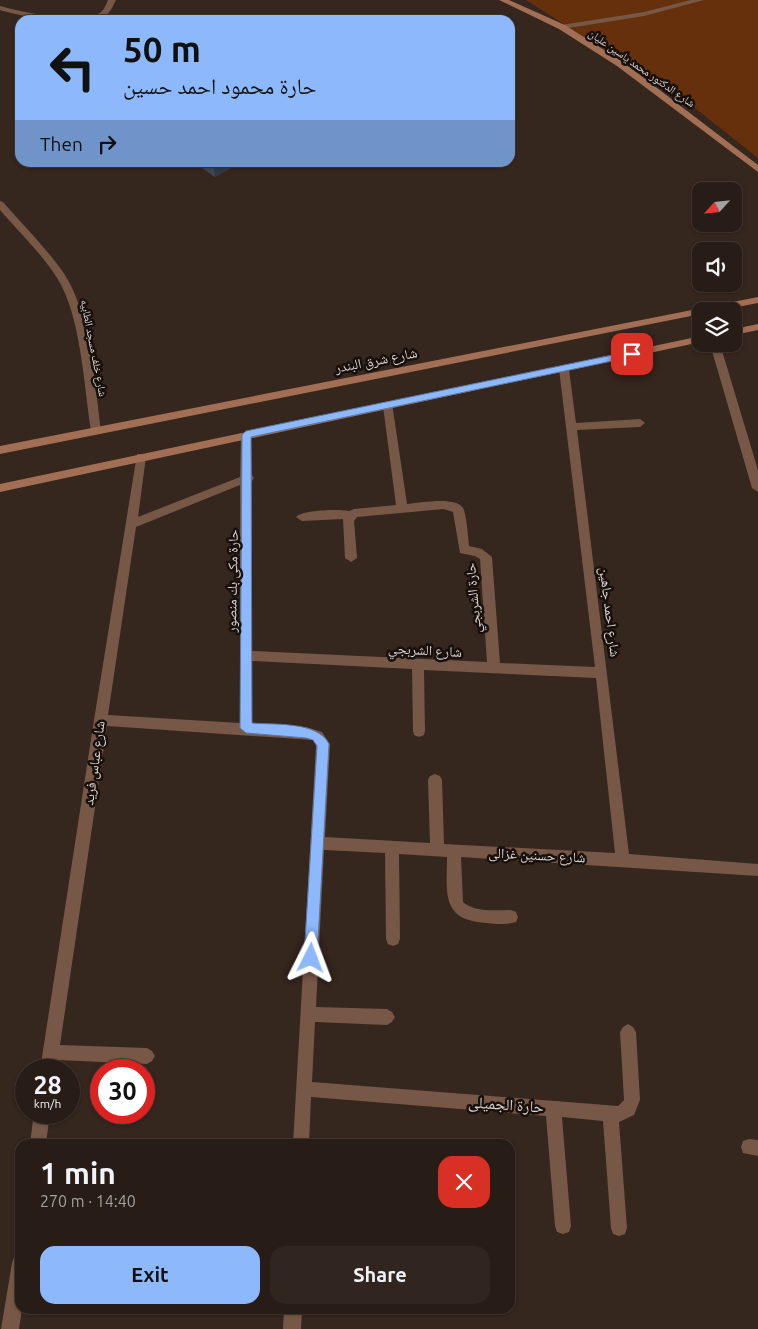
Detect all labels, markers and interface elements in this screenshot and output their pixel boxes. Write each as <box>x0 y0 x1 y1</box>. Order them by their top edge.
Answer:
street label: شارع الدكتور محمد ياسين عليان <box>586 27 697 110</box>
text: 50 m <box>123 29 201 69</box>
icon: left <box>40 35 105 100</box>
text: حارة محمود احمد حسين <box>123 73 316 98</box>
icon: right <box>93 130 121 158</box>
text: Then <box>40 133 83 155</box>
north arrow <box>692 182 742 232</box>
map controls <box>692 182 742 352</box>
button: sound <box>692 242 742 292</box>
street label: شارع خلف مسجد الطابيه <box>78 298 109 398</box>
button: layers <box>692 302 742 352</box>
pin <box>611 333 653 375</box>
icon: arrive <box>618 340 646 368</box>
street label: شارع شرق البندر <box>333 344 419 378</box>
street label: حارة مكى بك منصور <box>223 529 242 634</box>
street label: حارة الشربجي <box>462 562 488 634</box>
street label: شارع احمد جاهين <box>595 566 623 658</box>
street label: شارع الشربجي <box>388 640 462 663</box>
street label: شارع عباس فريد <box>80 720 110 806</box>
street label: شارع حسنين غزالى <box>488 844 586 868</box>
position arrow <box>284 931 336 983</box>
speed limit sign: 30 <box>90 1059 155 1124</box>
text: 28 <box>33 1071 62 1099</box>
street label: حارة الجميلى <box>467 1092 544 1118</box>
text: km/h <box>34 1097 61 1110</box>
text: 1 min <box>40 1156 116 1190</box>
button: close <box>438 1156 490 1208</box>
text: 270 m · 14:40 <box>40 1192 136 1210</box>
button: Exit <box>40 1246 260 1304</box>
button: Share <box>270 1246 490 1304</box>

